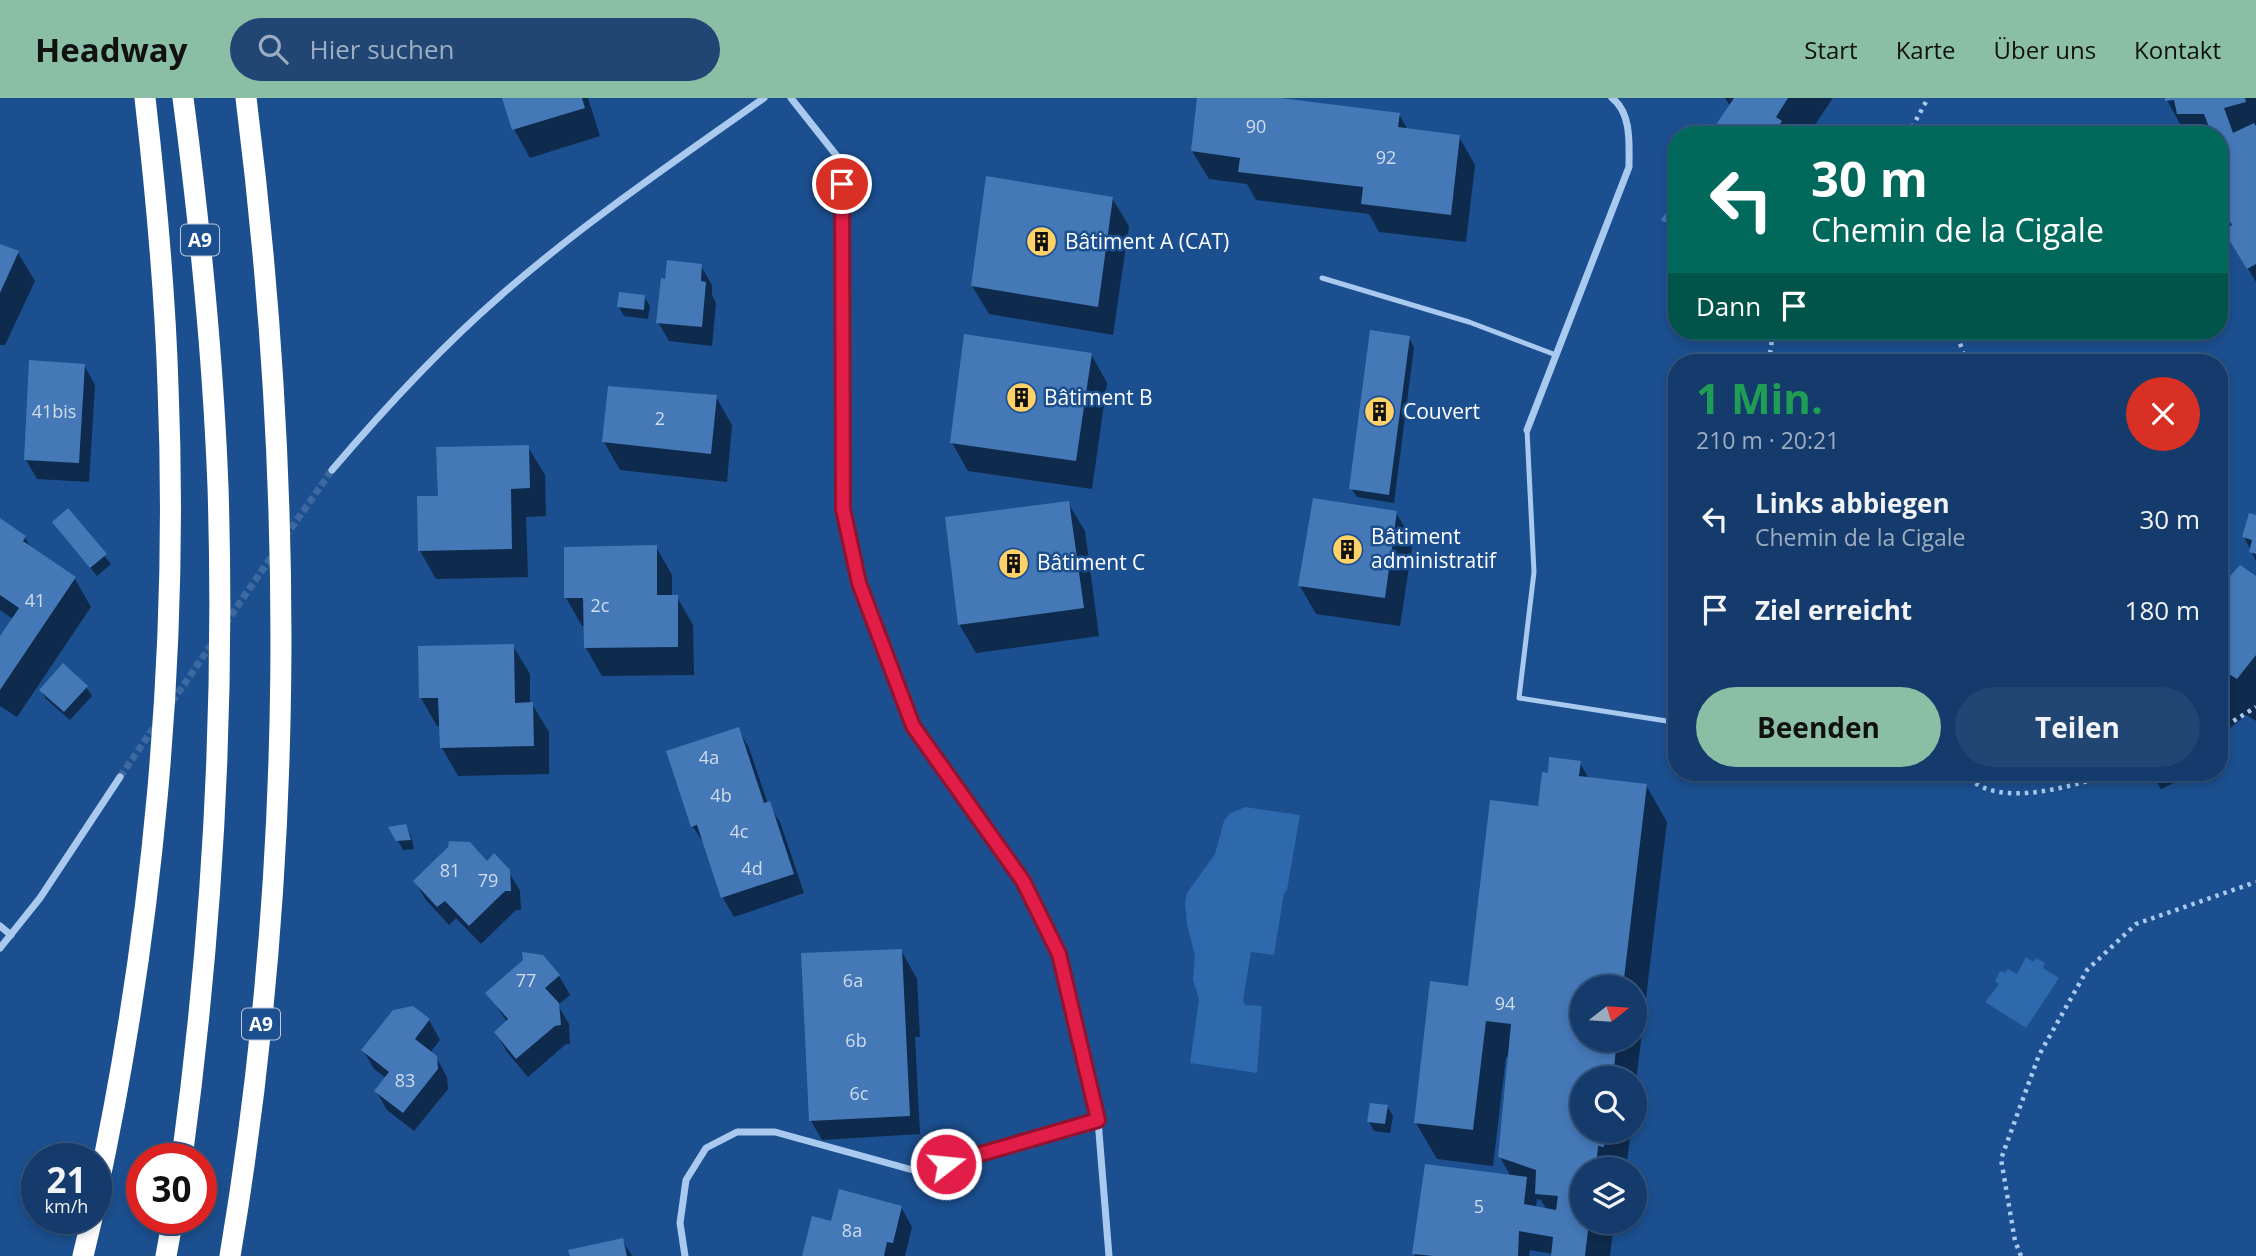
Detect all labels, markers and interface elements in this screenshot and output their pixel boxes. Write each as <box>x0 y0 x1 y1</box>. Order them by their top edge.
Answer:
search box <box>230 18 720 81</box>
text: Headway <box>35 27 188 72</box>
icon: search <box>254 30 292 68</box>
text: Hier suchen <box>310 31 455 67</box>
text: Start <box>1804 33 1858 66</box>
text: Karte <box>1896 33 1956 66</box>
text: Über uns <box>1994 33 2096 66</box>
text: Kontakt <box>2134 33 2221 66</box>
house number: 90 <box>1246 114 1266 138</box>
house number: 92 <box>1376 145 1396 169</box>
text: 30 m <box>1811 145 1928 211</box>
pin <box>812 154 872 214</box>
icon: left <box>1696 154 1787 245</box>
icon: arrive <box>823 165 861 203</box>
text: Chemin de la Cigale <box>1811 208 2104 251</box>
road number: A9 <box>181 224 219 256</box>
building icon: Bâtiment A (CAT) <box>1025 225 1059 259</box>
place label: Bâtiment A (CAT) <box>1065 227 1229 255</box>
icon: arrive <box>1775 287 1813 325</box>
text: Dann <box>1696 288 1761 324</box>
text: 1 Min. <box>1696 369 1823 426</box>
button: close <box>2126 377 2200 451</box>
building icon: Bâtiment B <box>1004 381 1038 415</box>
place label: Bâtiment B <box>1044 383 1153 411</box>
building icon: Couvert <box>1363 395 1397 429</box>
place label: Couvert <box>1403 397 1480 425</box>
house number: 41bis <box>32 399 76 423</box>
house number: 2 <box>655 406 665 430</box>
text: 210 m · 20:21 <box>1696 424 1839 456</box>
text: Links abbiegen <box>1755 485 1950 521</box>
icon: left <box>1696 500 1734 538</box>
text: 30 m <box>2139 501 2200 537</box>
text: Chemin de la Cigale <box>1755 521 1966 553</box>
place label: Bâtiment administratif <box>1371 522 1498 574</box>
building icon: Bâtiment administratif <box>1331 532 1365 566</box>
building icon: Bâtiment C <box>997 546 1031 580</box>
place label: Bâtiment C <box>1037 548 1145 576</box>
house number: 41 <box>25 588 45 612</box>
icon: arrive <box>1696 591 1734 629</box>
text: Ziel erreicht <box>1755 592 1912 628</box>
text: 180 m <box>2125 592 2200 628</box>
house number: 2c <box>591 593 610 617</box>
button: Beenden <box>1696 687 1941 767</box>
button: Teilen <box>1955 687 2200 767</box>
house number: 4a <box>699 745 719 769</box>
house number: 4b <box>710 783 732 807</box>
house number: 4c <box>730 819 749 843</box>
house number: 4d <box>741 856 763 880</box>
house number: 81 <box>440 858 460 882</box>
house number: 79 <box>478 868 498 892</box>
house number: 77 <box>516 968 536 992</box>
house number: 6a <box>843 968 863 992</box>
north arrow <box>1570 975 1647 1052</box>
map controls <box>1570 975 1647 1234</box>
house number: 94 <box>1495 991 1515 1015</box>
road number: A9 <box>242 1008 280 1040</box>
house number: 6b <box>845 1028 867 1052</box>
button: search <box>1570 1066 1647 1143</box>
house number: 83 <box>395 1068 415 1092</box>
house number: 6c <box>850 1081 869 1105</box>
position arrow <box>909 1127 983 1201</box>
speed limit sign: 30 <box>126 1143 217 1234</box>
text: 21 <box>46 1156 87 1203</box>
button: layers <box>1570 1157 1647 1234</box>
text: km/h <box>45 1194 88 1218</box>
house number: 5 <box>1474 1194 1484 1218</box>
house number: 8a <box>842 1218 862 1242</box>

